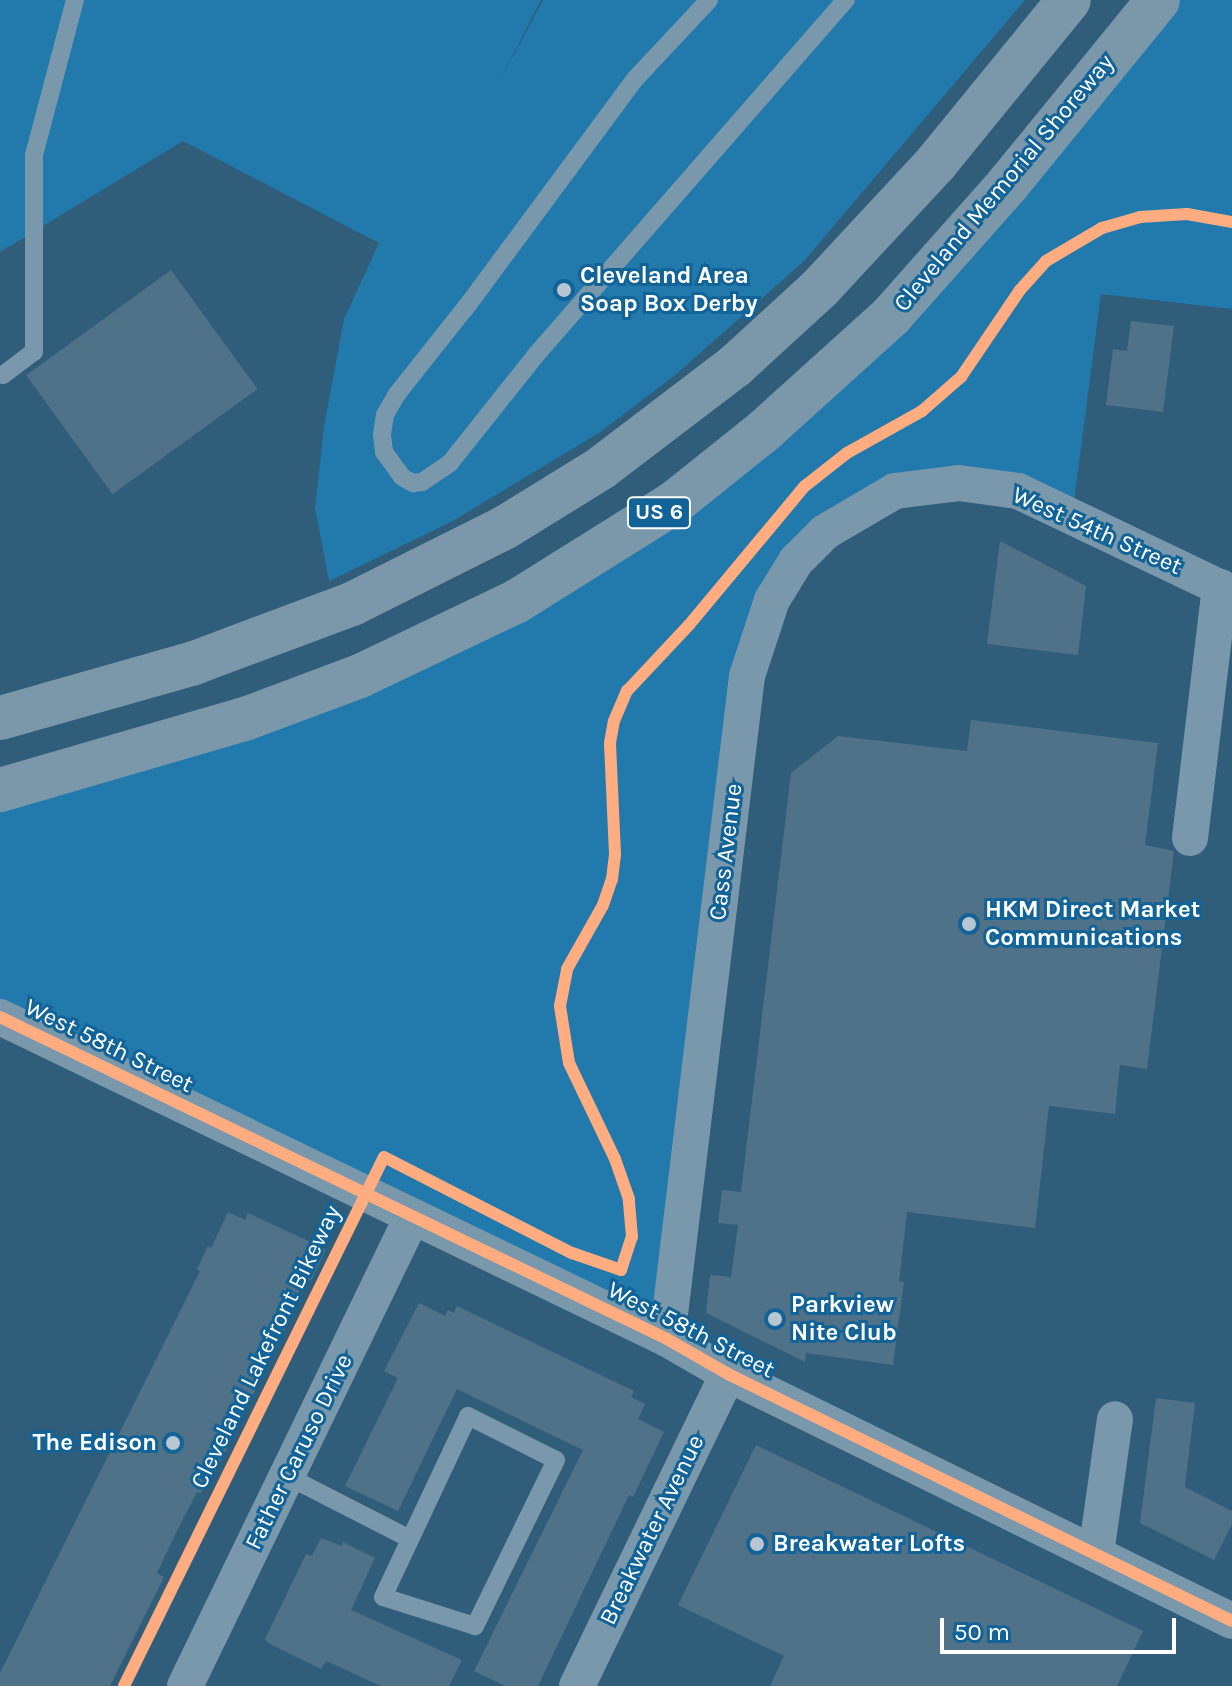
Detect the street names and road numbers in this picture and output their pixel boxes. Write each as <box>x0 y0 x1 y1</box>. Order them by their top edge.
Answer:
street label: Cleveland Memorial Shoreway <box>888 48 1120 318</box>
street label: West 54th Street <box>1008 481 1186 581</box>
road number: US 6 <box>625 495 693 531</box>
street label: Cass Avenue <box>703 782 749 922</box>
street label: West 58th Street <box>20 993 198 1099</box>
street label: Cleveland Lakefront Bikeway <box>185 1201 347 1493</box>
street label: West 58th Street <box>603 1275 779 1385</box>
street label: Father Caruso Drive <box>239 1350 359 1554</box>
street label: Breakwater Avenue <box>593 1430 711 1630</box>

